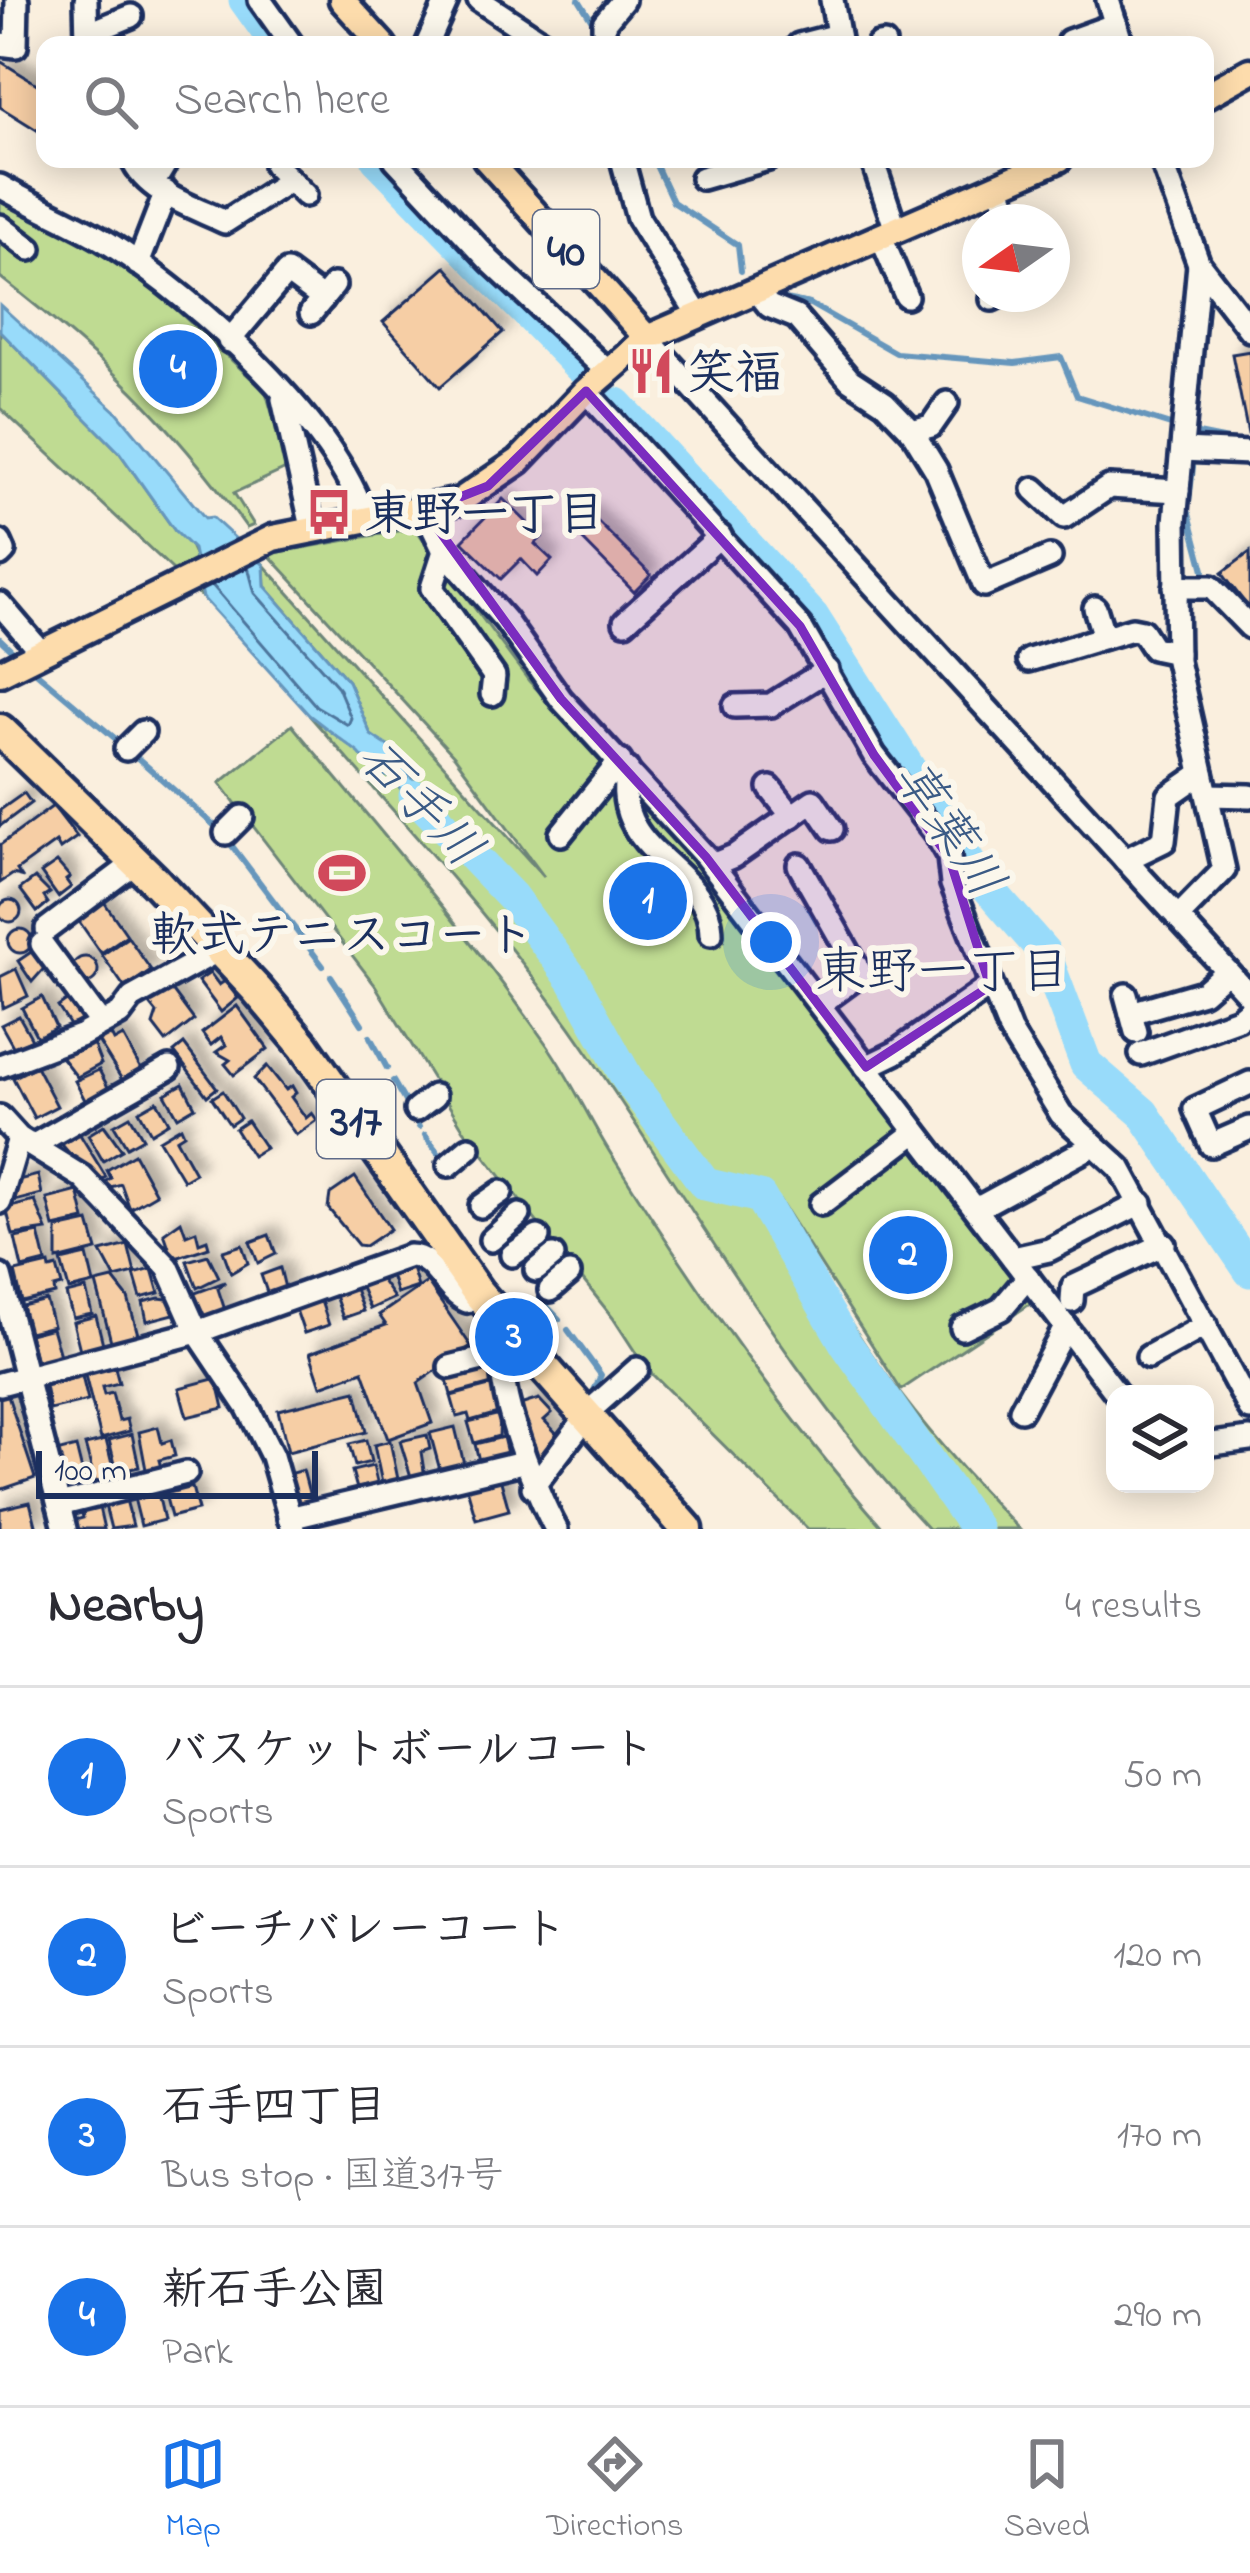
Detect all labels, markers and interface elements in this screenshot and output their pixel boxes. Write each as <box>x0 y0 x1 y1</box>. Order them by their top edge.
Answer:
search box <box>36 36 1214 168</box>
icon: search <box>78 69 144 135</box>
text: Search here <box>174 69 390 135</box>
north arrow <box>962 204 1070 312</box>
road number: 40 <box>533 210 599 288</box>
pin: 4 <box>139 324 217 414</box>
place label: 笑福 <box>687 341 783 411</box>
restaurant icon: 笑福 <box>626 346 676 396</box>
place label: 東野一丁目 <box>365 482 605 552</box>
bus stop icon: 東野一丁目 <box>304 487 354 537</box>
water label: 石手川 <box>338 725 498 887</box>
water label: 草葉川 <box>873 746 1020 914</box>
sports icon: 軟式テニスコート <box>317 848 367 898</box>
pin: 1 <box>609 856 687 946</box>
place label: 軟式テニスコート <box>150 903 534 973</box>
your location <box>741 912 801 972</box>
district label: 東野一丁目 <box>815 937 1071 1012</box>
road number: 317 <box>317 1080 395 1158</box>
pin: 2 <box>869 1210 947 1300</box>
pin: 3 <box>475 1292 553 1382</box>
map controls <box>1106 1385 1214 1493</box>
button: layers <box>1106 1385 1214 1493</box>
scale bar <box>36 1445 318 1498</box>
text: 100 m <box>54 1448 127 1496</box>
text: Nearby <box>48 1570 204 1645</box>
text: 4 results <box>1065 1579 1202 1636</box>
text: バスケットボールコート <box>162 1719 655 1785</box>
text: 1 <box>81 1748 93 1805</box>
text: 50 m <box>1123 1748 1202 1805</box>
text: Sports <box>162 1785 274 1842</box>
text: ビーチバレーコート <box>162 1899 567 1965</box>
text: 2 <box>77 1928 97 1985</box>
text: 120 m <box>1113 1928 1202 1985</box>
text: Sports <box>162 1965 274 2022</box>
text: 石手四丁目 <box>162 2076 387 2142</box>
text: 3 <box>79 2108 95 2165</box>
text: 170 m <box>1117 2108 1202 2165</box>
text: Bus stop · 国道317号 <box>162 2149 504 2206</box>
text: 新石手公園 <box>162 2259 387 2325</box>
text: 4 <box>79 2288 95 2345</box>
text: 290 m <box>1114 2288 1202 2345</box>
text: Park <box>162 2325 232 2382</box>
tab: Map <box>160 2431 226 2551</box>
tab: Directions <box>546 2431 683 2551</box>
tab: Saved <box>1004 2431 1090 2551</box>

